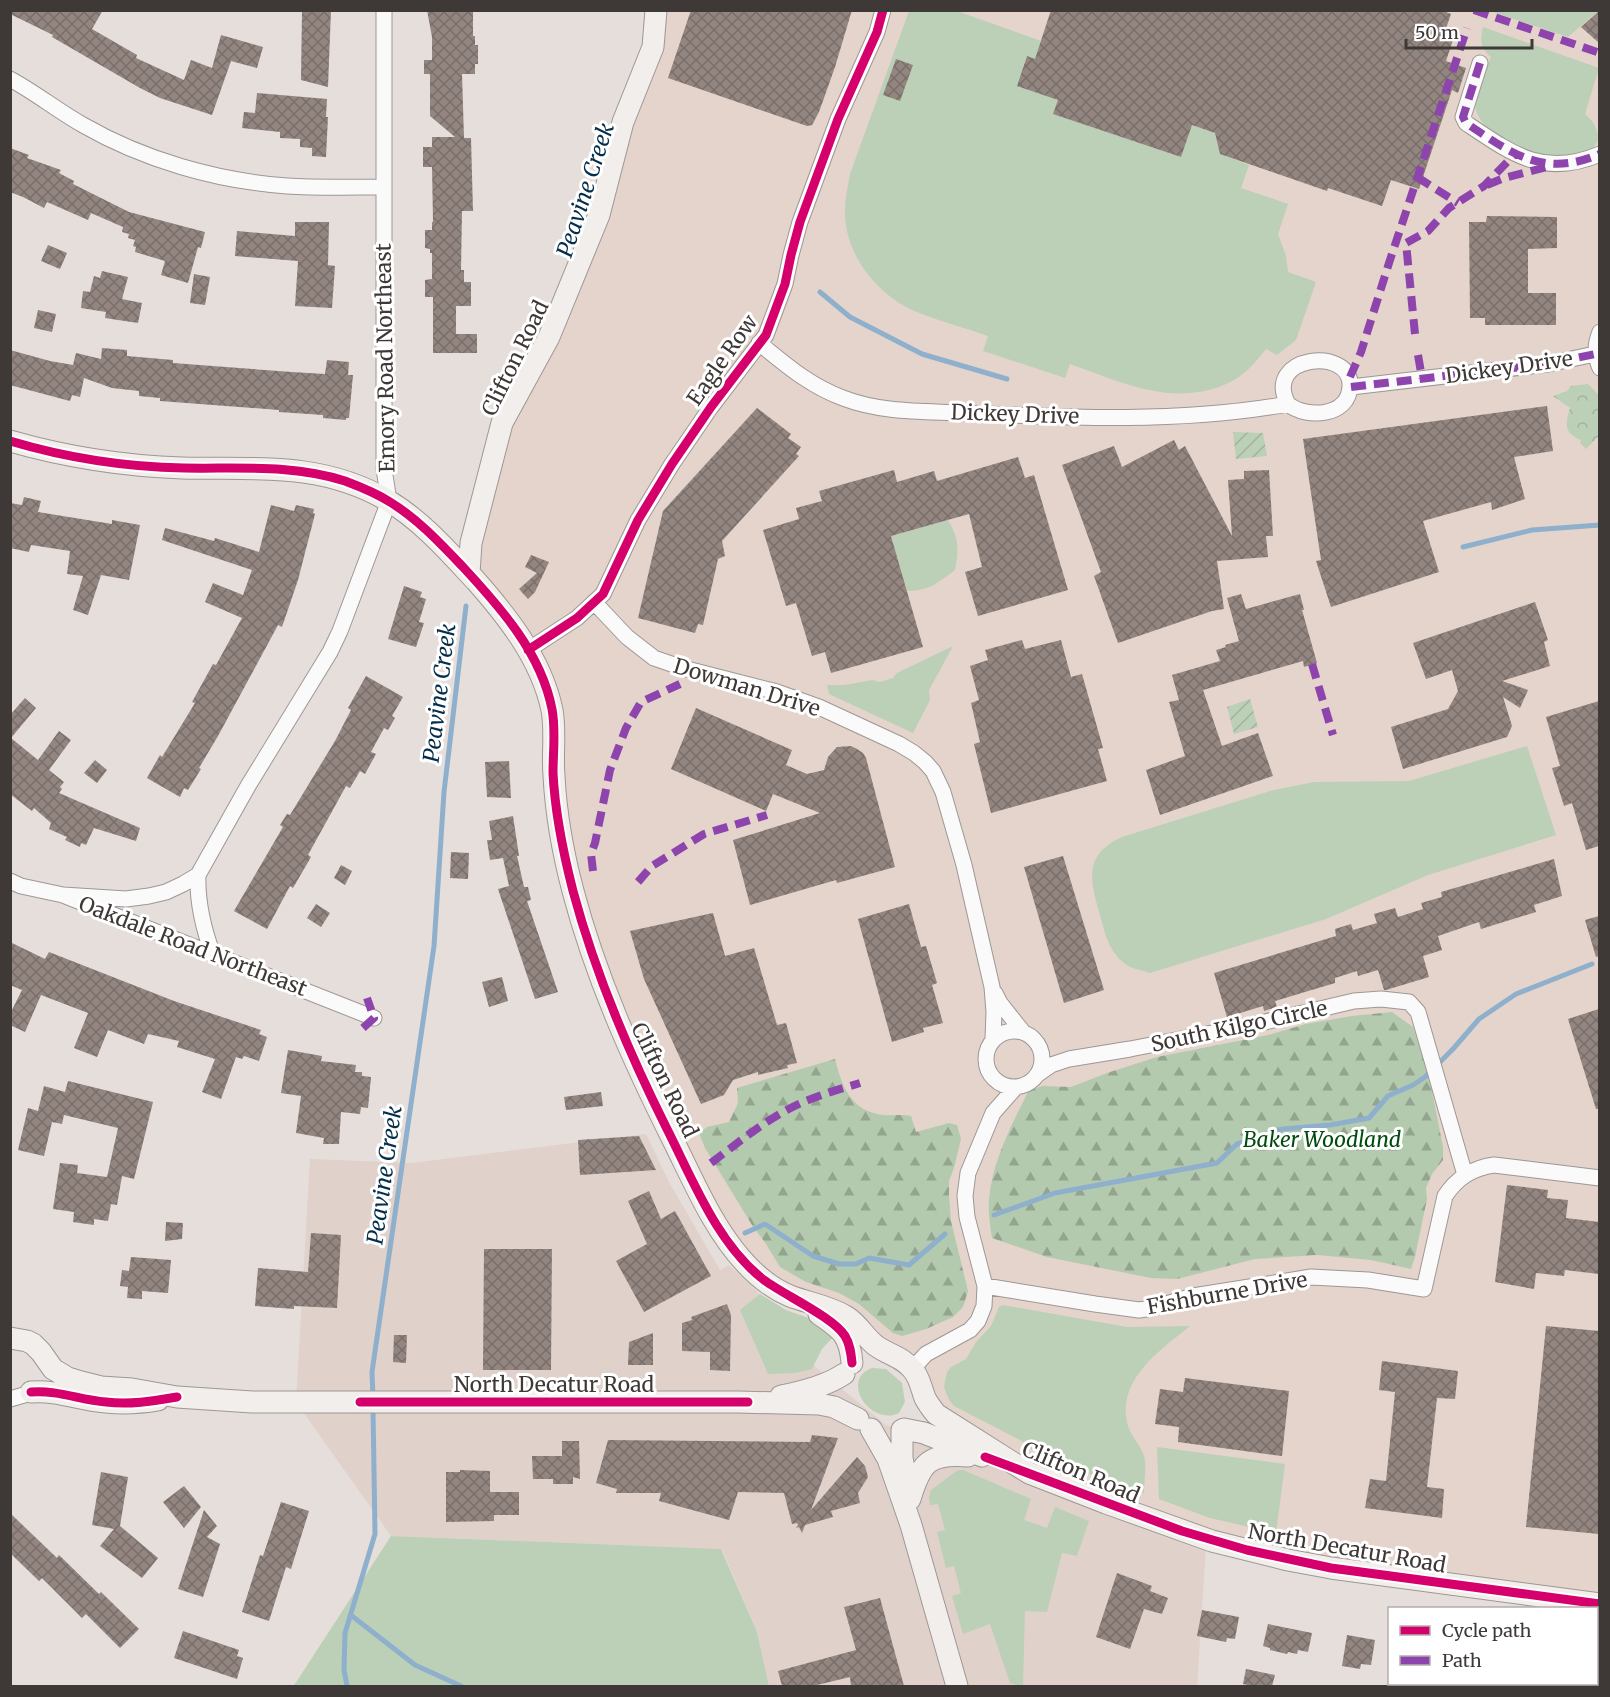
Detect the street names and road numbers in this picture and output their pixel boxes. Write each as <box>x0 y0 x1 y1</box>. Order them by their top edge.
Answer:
street label: Emory Road Northeast <box>369 243 401 473</box>
street label: Clifton Road <box>475 296 555 420</box>
street label: Eagle Row <box>681 309 763 411</box>
street label: Dickey Drive <box>1444 345 1574 389</box>
street label: Dickey Drive <box>950 398 1080 430</box>
street label: Dowman Drive <box>670 652 824 722</box>
street label: Oakdale Road Northeast <box>75 890 311 1002</box>
street label: South Kilgo Circle <box>1148 994 1330 1058</box>
street label: Clifton Road <box>625 1018 705 1142</box>
street label: Fishburne Drive <box>1145 1266 1309 1320</box>
street label: North Decatur Road <box>454 1371 655 1398</box>
street label: Clifton Road <box>1018 1435 1144 1509</box>
street label: North Decatur Road <box>1246 1517 1448 1579</box>

